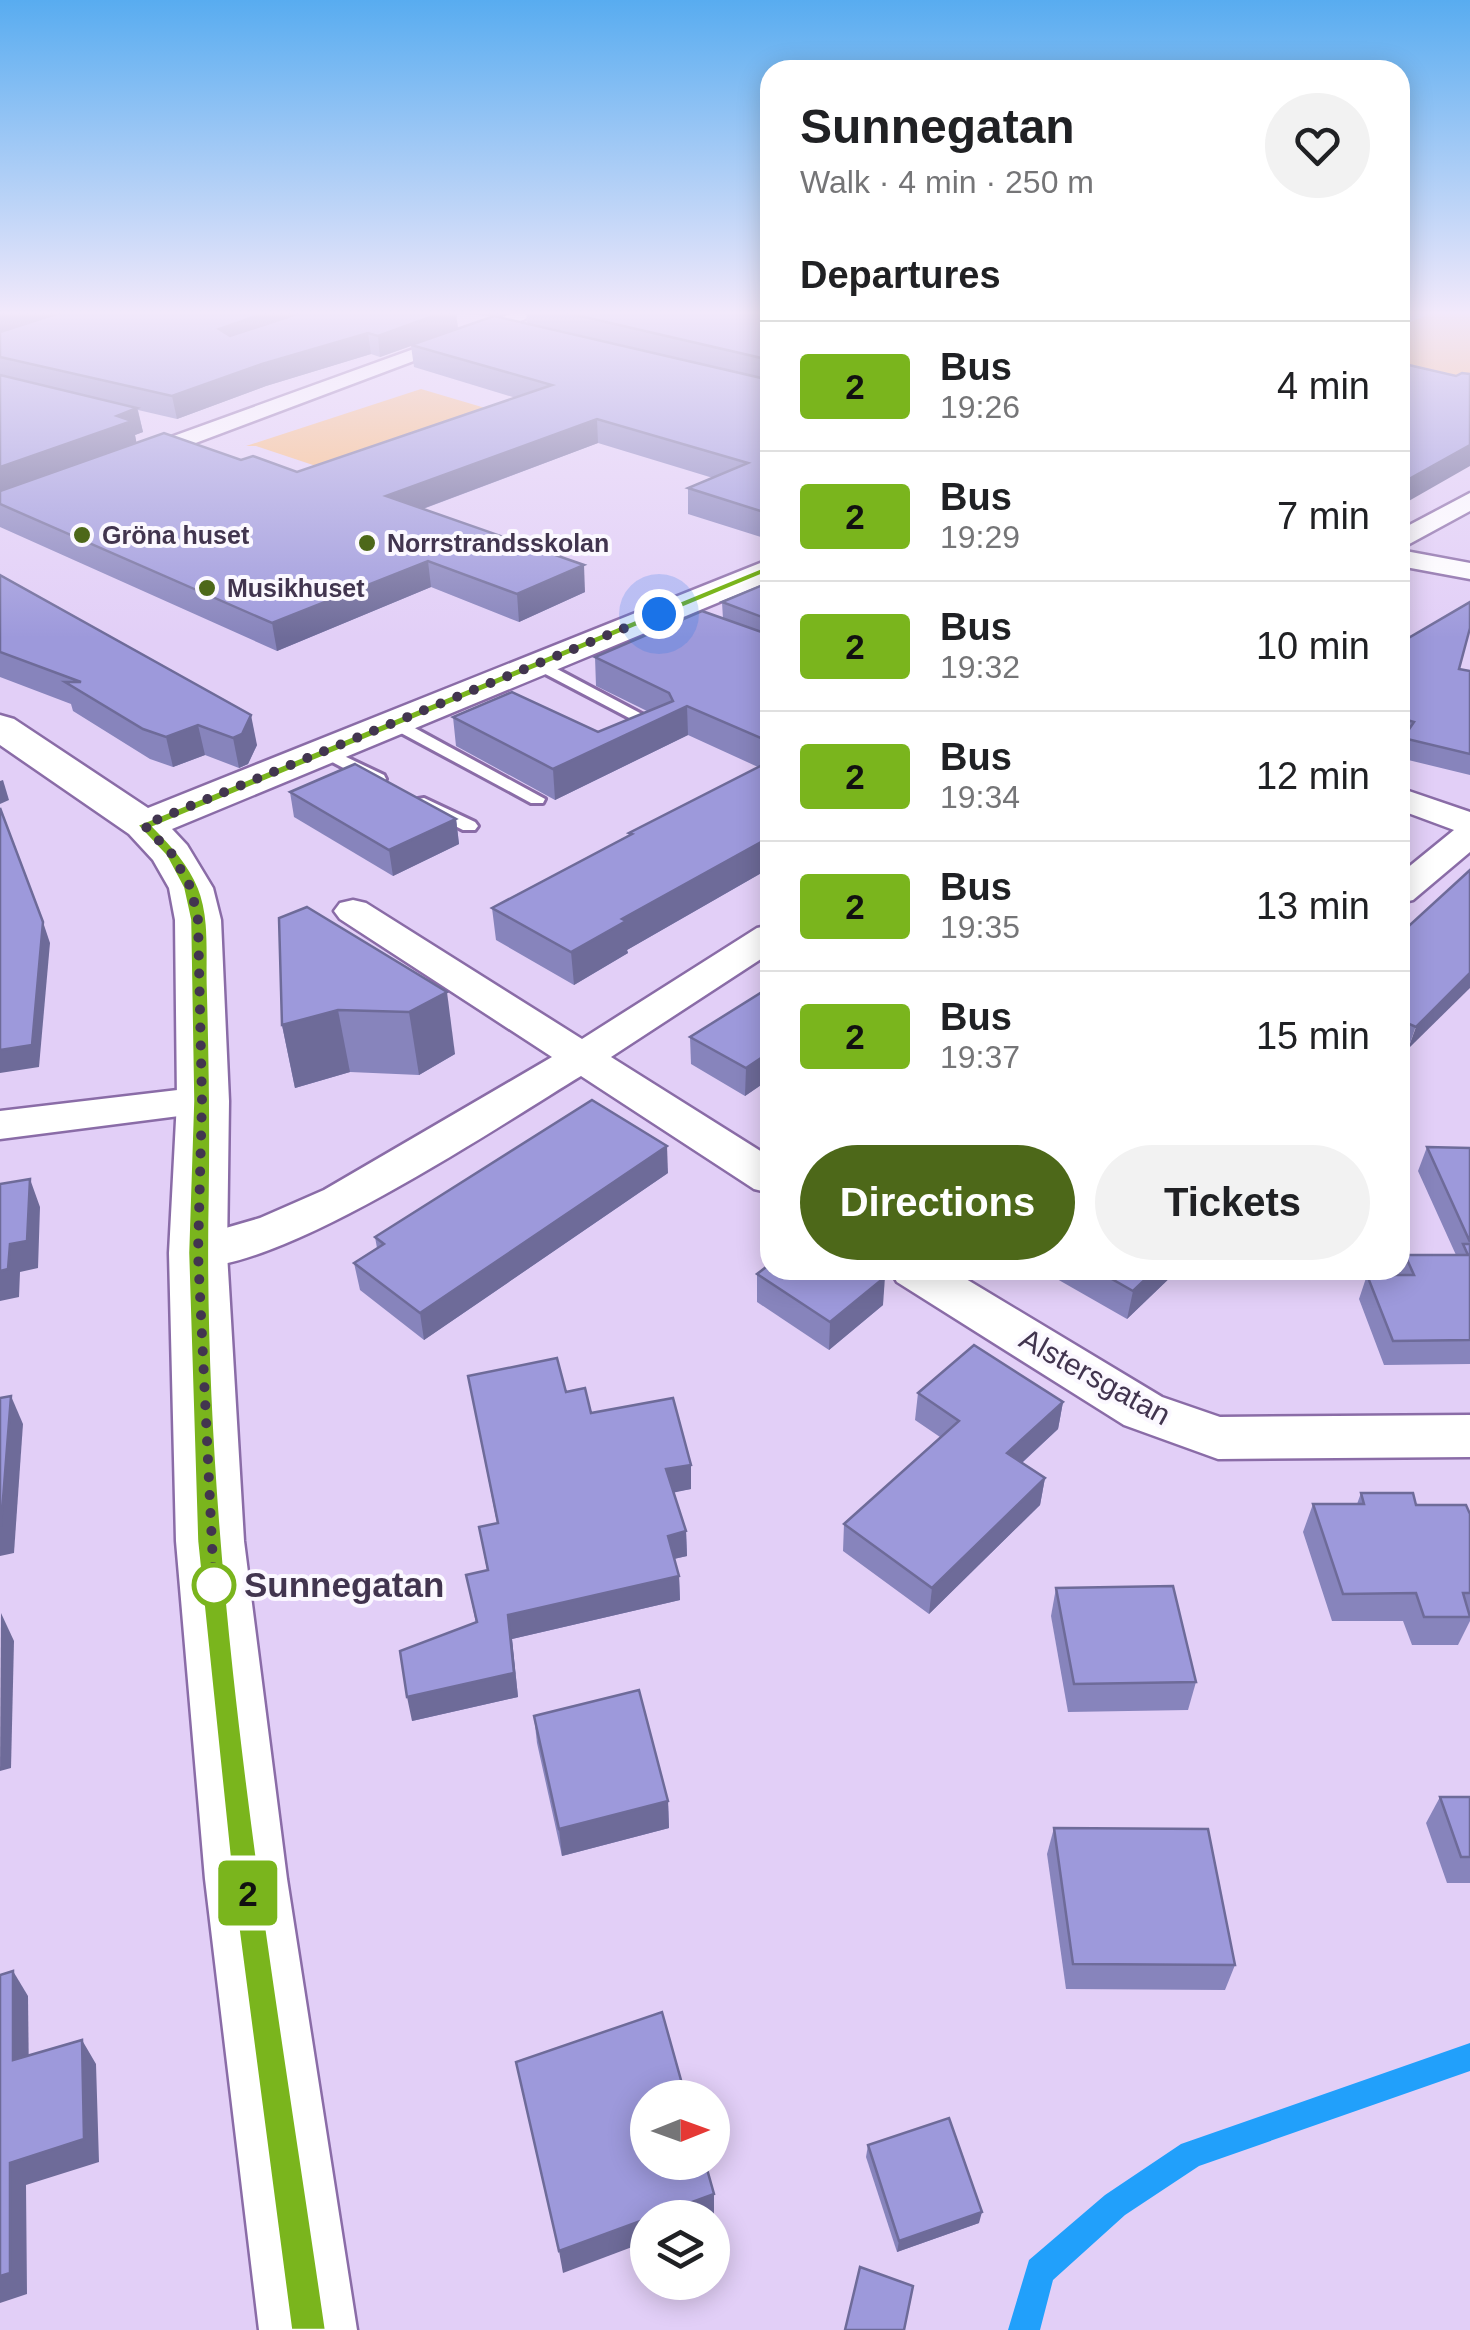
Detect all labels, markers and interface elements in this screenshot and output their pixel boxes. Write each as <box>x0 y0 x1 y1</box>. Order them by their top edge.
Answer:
button: heart <box>1265 93 1370 198</box>
text: Sunnegatan <box>800 100 1075 153</box>
text: Walk · 4 min · 250 m <box>800 164 1094 200</box>
text: Departures <box>800 254 1001 296</box>
text: Bus <box>940 346 1012 388</box>
text: 4 min <box>1277 365 1370 407</box>
text: 2 <box>845 367 865 406</box>
text: 19:26 <box>940 389 1020 425</box>
text: Bus <box>940 476 1012 518</box>
text: 7 min <box>1277 495 1370 537</box>
text: 2 <box>845 497 865 536</box>
text: 19:29 <box>940 519 1020 555</box>
place label: Gröna huset <box>102 521 250 549</box>
marker: Gröna huset <box>71 524 93 546</box>
place label: Norrstrandsskolan <box>387 529 609 557</box>
marker: Norrstrandsskolan <box>356 532 378 554</box>
place label: Musikhuset <box>227 574 365 602</box>
marker: Musikhuset <box>196 577 218 599</box>
your location <box>634 589 684 639</box>
text: Bus <box>940 606 1012 648</box>
text: 10 min <box>1256 625 1370 667</box>
text: 2 <box>845 627 865 666</box>
text: 19:32 <box>940 649 1020 685</box>
text: Bus <box>940 736 1012 778</box>
text: 12 min <box>1256 755 1370 797</box>
text: 2 <box>845 757 865 796</box>
text: 19:34 <box>940 779 1020 815</box>
text: Bus <box>940 866 1012 908</box>
text: 13 min <box>1256 885 1370 927</box>
text: 2 <box>845 887 865 926</box>
text: 19:35 <box>940 909 1020 945</box>
text: Bus <box>940 996 1012 1038</box>
text: 15 min <box>1256 1015 1370 1057</box>
text: 2 <box>845 1017 865 1056</box>
text: 19:37 <box>940 1039 1020 1075</box>
button: Directions <box>800 1145 1075 1260</box>
button: Tickets <box>1095 1145 1370 1260</box>
street label: Alstersgatan <box>1014 1322 1176 1431</box>
marker: Sunnegatan <box>193 1564 235 1606</box>
place label: Sunnegatan <box>244 1565 444 1604</box>
line badge: 2 <box>216 1860 280 1926</box>
text: 2 <box>238 1874 258 1913</box>
north arrow <box>630 2080 730 2180</box>
map controls <box>630 2080 730 2300</box>
button: layers <box>630 2200 730 2300</box>

